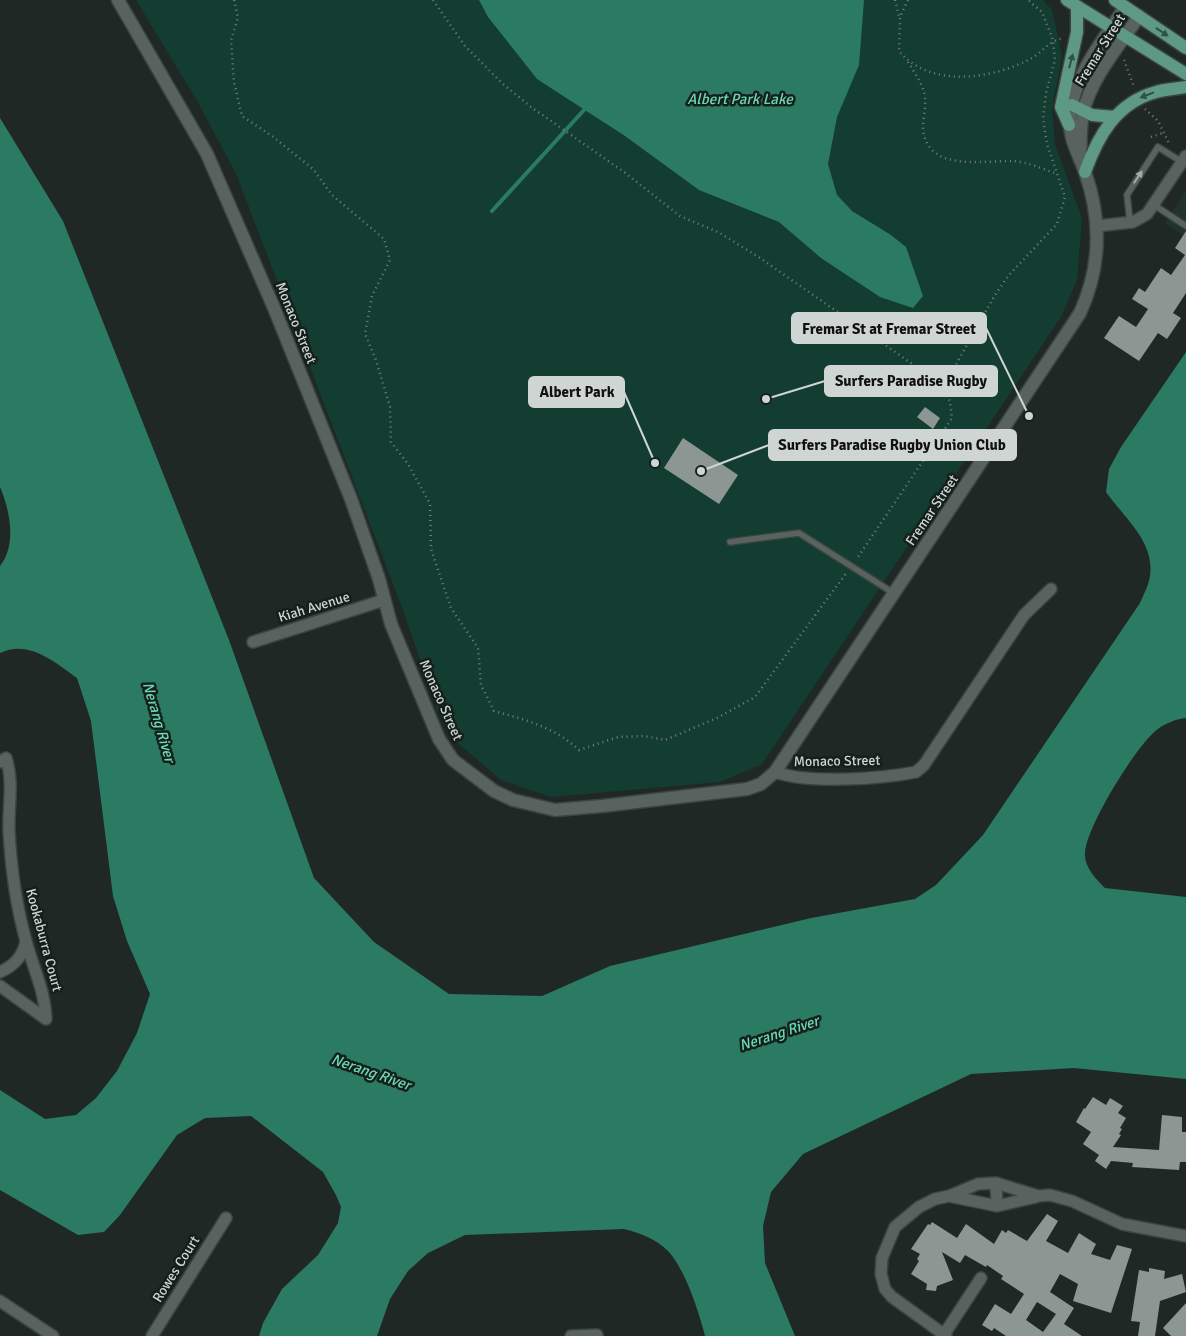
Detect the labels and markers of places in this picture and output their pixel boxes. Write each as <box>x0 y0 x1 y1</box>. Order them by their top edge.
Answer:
callout: Fremar St at Fremar Street <box>792 313 986 343</box>
callout: Surfers Paradise Rugby <box>825 366 997 396</box>
callout: Albert Park <box>529 377 624 407</box>
callout: Surfers Paradise Rugby Union Club <box>769 430 1016 460</box>

